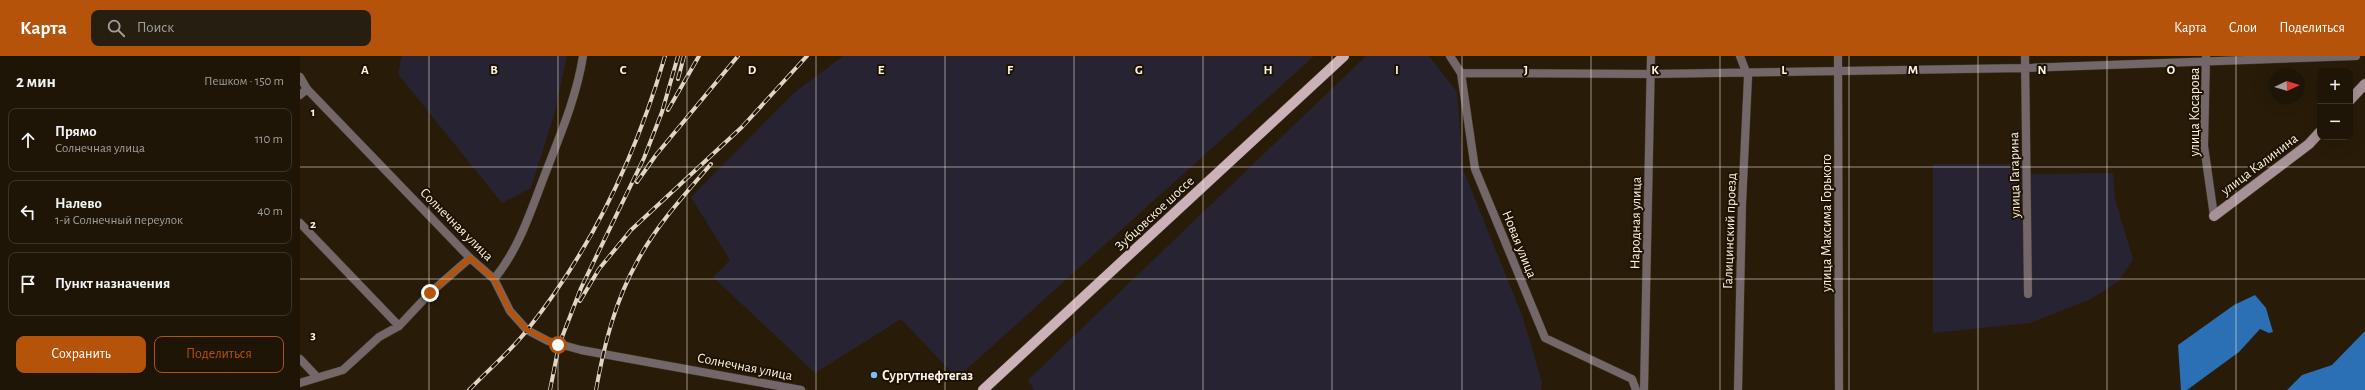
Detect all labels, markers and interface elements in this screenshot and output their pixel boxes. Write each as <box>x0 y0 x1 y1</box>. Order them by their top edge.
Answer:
search box <box>91 10 371 46</box>
icon: search <box>105 17 127 39</box>
text: Карта <box>20 19 67 38</box>
text: Поиск <box>137 20 174 35</box>
text: Карта <box>2174 21 2207 35</box>
text: Слои <box>2229 21 2257 35</box>
text: Поделиться <box>2279 21 2345 35</box>
text: A <box>361 64 369 77</box>
text: B <box>490 64 498 77</box>
text: C <box>620 64 627 77</box>
text: D <box>748 64 757 77</box>
text: E <box>878 64 885 77</box>
text: F <box>1007 64 1014 77</box>
text: G <box>1135 64 1143 77</box>
text: H <box>1263 64 1273 77</box>
text: I <box>1395 64 1399 77</box>
text: J <box>1524 64 1528 77</box>
text: K <box>1651 64 1659 77</box>
text: L <box>1781 64 1787 77</box>
text: M <box>1908 64 1918 77</box>
text: N <box>2037 64 2047 77</box>
text: O <box>2167 64 2176 77</box>
street label: улица Косарова <box>2188 67 2202 157</box>
north arrow <box>2269 68 2305 104</box>
map controls <box>2317 68 2353 140</box>
button: + <box>2317 68 2353 104</box>
text: 2 мин <box>16 73 56 90</box>
text: Пешком · 150 m <box>204 75 284 88</box>
button: − <box>2317 104 2353 140</box>
text: 1 <box>311 106 315 119</box>
text: Прямо <box>55 124 97 139</box>
icon: ahead <box>17 129 39 151</box>
street label: улица Гагарина <box>2007 131 2023 219</box>
street label: улица Калинина <box>2218 131 2301 199</box>
text: 110 m <box>255 133 283 146</box>
text: Солнечная улица <box>55 142 145 155</box>
street label: улица Максима Горького <box>1820 154 1834 293</box>
street label: Галицинский проезд <box>1721 173 1739 289</box>
street label: Зубцовское шоссе <box>1112 174 1197 254</box>
street label: Народная улица <box>1628 176 1644 269</box>
street label: Солнечная улица <box>417 186 496 264</box>
text: Налево <box>55 196 102 211</box>
icon: left <box>17 201 39 223</box>
text: 40 m <box>257 205 283 218</box>
street label: Новая улица <box>1499 209 1539 281</box>
text: 1-й Солнечный переулок <box>55 214 183 227</box>
text: 2 <box>310 218 316 231</box>
icon: arrive <box>17 273 39 295</box>
text: Пункт назначения <box>55 276 170 291</box>
route end <box>421 284 439 302</box>
text: 3 <box>310 329 316 342</box>
button: Сохранить <box>16 336 146 373</box>
button: Поделиться <box>154 336 284 373</box>
route start <box>549 336 567 354</box>
street label: Солнечная улица <box>696 351 794 383</box>
place label: Сургутнефтегаз <box>882 369 973 383</box>
marker: Сургутнефтегаз <box>869 370 879 380</box>

